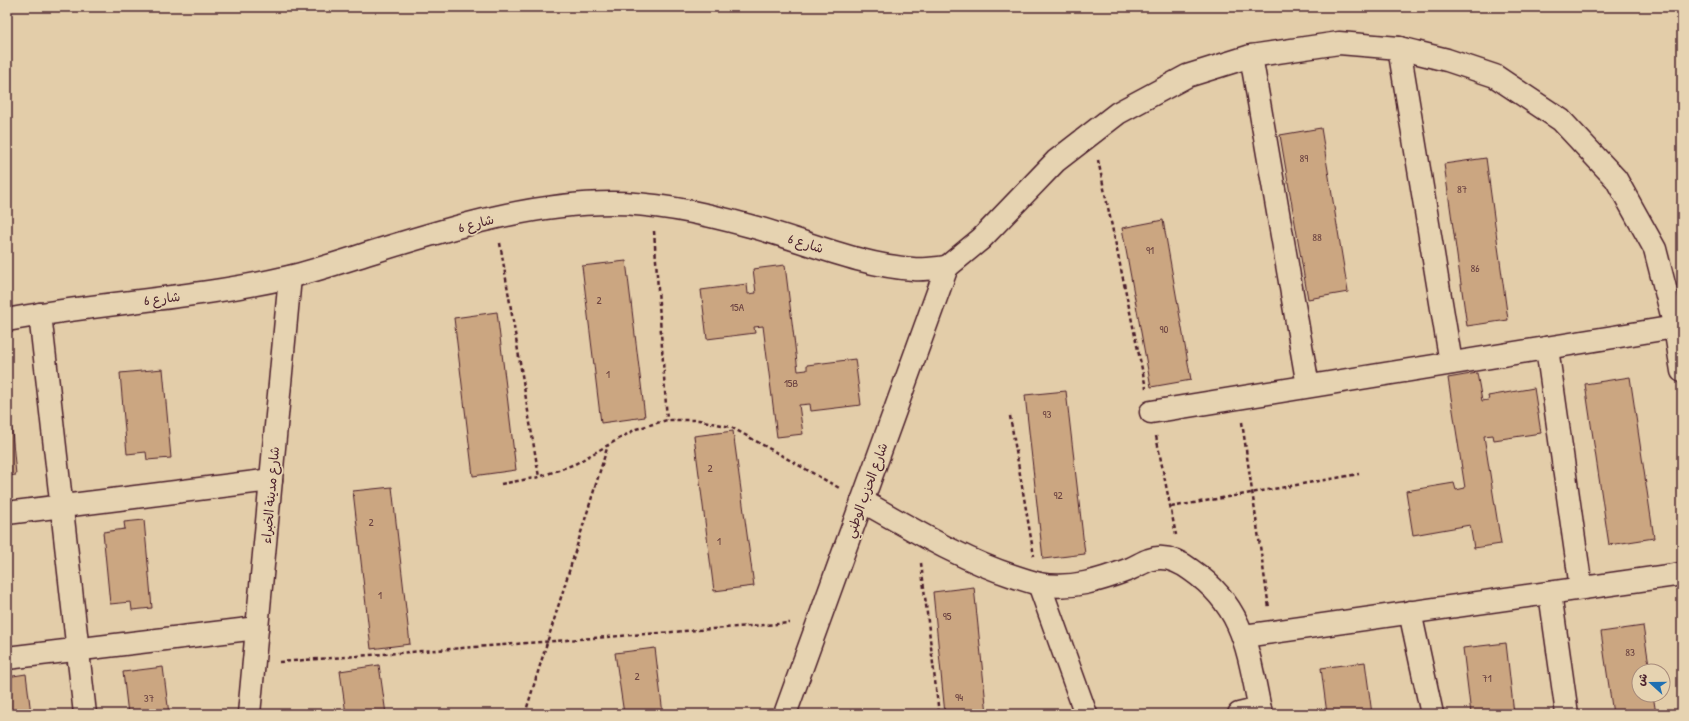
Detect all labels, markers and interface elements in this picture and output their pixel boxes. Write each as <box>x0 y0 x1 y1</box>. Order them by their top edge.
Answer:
house number: 89 <box>1300 151 1308 165</box>
house number: 87 <box>1457 182 1467 196</box>
street label: شارع 6 <box>456 210 496 237</box>
street label: شارع 6 <box>786 229 826 258</box>
house number: 88 <box>1312 230 1322 244</box>
house number: 91 <box>1146 243 1154 257</box>
house number: 86 <box>1470 261 1480 275</box>
street label: شارع 6 <box>143 287 181 310</box>
house number: 2 <box>596 293 602 307</box>
house number: 15A <box>730 300 745 314</box>
house number: 90 <box>1160 322 1169 336</box>
house number: 1 <box>606 367 610 381</box>
house number: 15B <box>784 376 799 390</box>
house number: 93 <box>1043 407 1052 421</box>
street label: شارع الحزب الوطني <box>840 440 894 541</box>
street label: شارع مدينة الخبراء <box>257 446 284 544</box>
house number: 2 <box>707 461 713 475</box>
house number: 92 <box>1053 488 1063 502</box>
house number: 2 <box>368 515 374 529</box>
house number: 1 <box>717 534 721 548</box>
house number: 1 <box>378 588 382 602</box>
house number: 95 <box>943 609 952 623</box>
house number: 83 <box>1625 645 1635 659</box>
north arrow <box>1631 663 1671 703</box>
house number: 2 <box>634 669 640 683</box>
house number: 71 <box>1482 671 1492 685</box>
text: ش <box>1633 671 1650 688</box>
house number: 94 <box>955 690 963 704</box>
house number: 37 <box>144 691 154 705</box>

